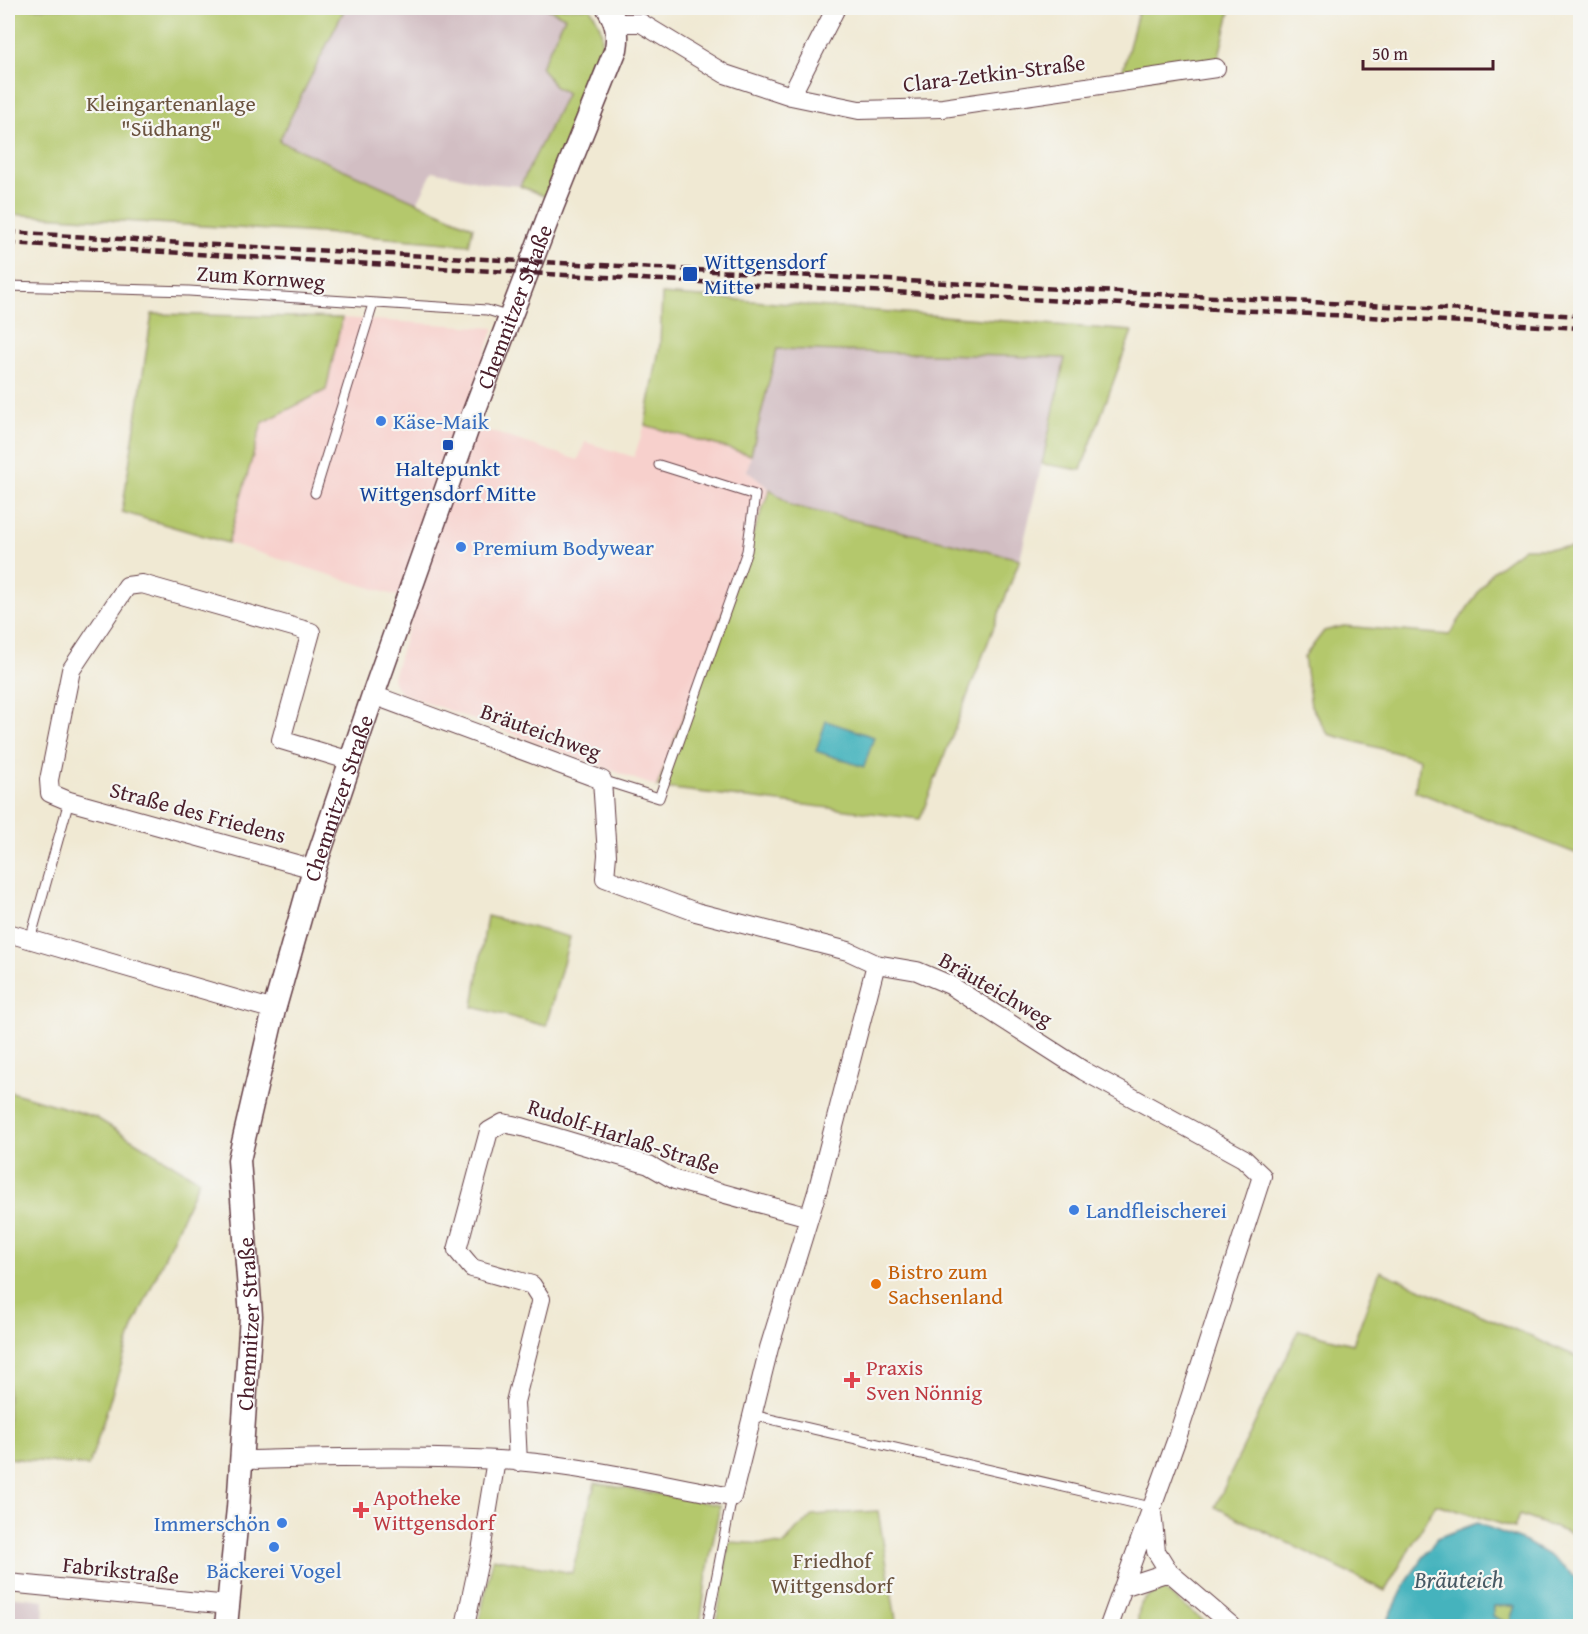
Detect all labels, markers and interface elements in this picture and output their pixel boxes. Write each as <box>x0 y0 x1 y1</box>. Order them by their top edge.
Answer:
scale bar <box>1363 33 1494 71</box>
text: 50 m <box>1372 40 1408 67</box>
street label: Clara-Zetkin-Straße <box>901 46 1087 100</box>
park label: Kleingartenanlage "Südhang" <box>86 87 256 144</box>
street label: Chemnitzer Straße <box>468 220 560 394</box>
place label: Wittgensdorf Mitte <box>704 245 829 302</box>
street label: Zum Kornweg <box>196 257 326 297</box>
marker: Wittgensdorf Mitte <box>681 265 699 283</box>
place label: Käse-Maik <box>393 405 490 437</box>
marker: Käse-Maik <box>374 414 388 428</box>
marker: Haltepunkt Wittgensdorf Mitte <box>441 438 455 452</box>
place label: Haltepunkt Wittgensdorf Mitte <box>360 452 536 509</box>
place label: Premium Bodywear <box>473 531 654 563</box>
marker: Premium Bodywear <box>454 540 468 554</box>
street label: Bräuteichweg <box>476 694 606 768</box>
street label: Chemnitzer Straße <box>295 711 381 885</box>
street label: Straße des Friedens <box>106 773 290 851</box>
street label: Bräuteichweg <box>933 944 1059 1034</box>
street label: Rudolf-Harlaß-Straße <box>524 1090 724 1182</box>
place label: Landfleischerei <box>1086 1194 1227 1226</box>
marker: Landfleischerei <box>1067 1203 1081 1217</box>
street label: Chemnitzer Straße <box>229 1236 267 1412</box>
place label: Bistro zum Sachsenland <box>888 1255 1003 1312</box>
marker: Bistro zum Sachsenland <box>869 1277 883 1291</box>
place label: Praxis Sven Nönnig <box>866 1351 982 1408</box>
marker: Praxis Sven Nönnig <box>843 1371 861 1389</box>
place label: Apotheke Wittgensdorf <box>373 1481 498 1538</box>
marker: Apotheke Wittgensdorf <box>354 1503 368 1517</box>
place label: Immerschön <box>154 1507 271 1539</box>
marker: Immerschön <box>275 1516 289 1530</box>
marker: Bäckerei Vogel <box>267 1540 281 1554</box>
park label: Friedhof Wittgensdorf <box>771 1544 896 1601</box>
street label: Fabrikstraße <box>61 1548 181 1592</box>
place label: Bäckerei Vogel <box>206 1554 342 1586</box>
water label: Bräuteich <box>1413 1562 1504 1597</box>

